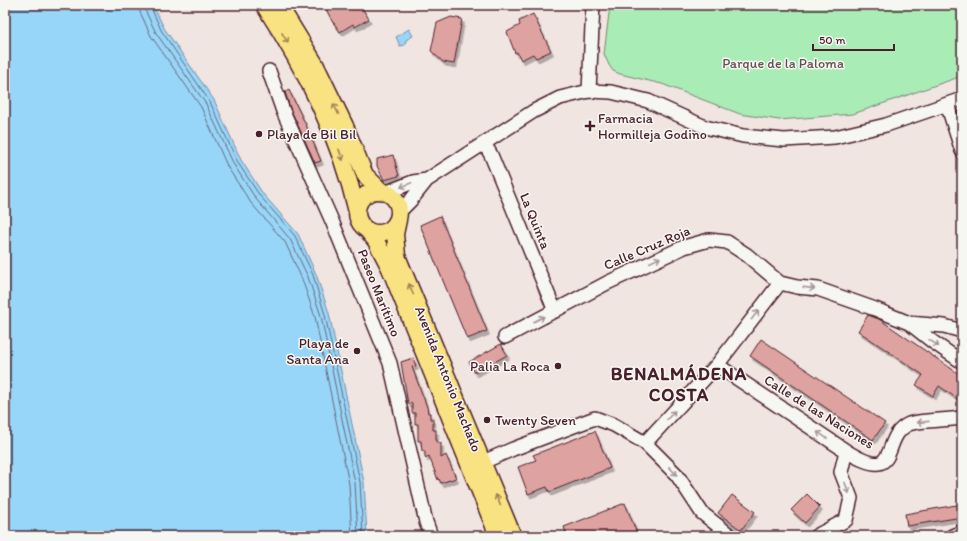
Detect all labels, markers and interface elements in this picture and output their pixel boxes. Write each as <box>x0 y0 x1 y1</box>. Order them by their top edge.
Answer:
scale bar <box>813 26 894 52</box>
one-way arrow <box>281 32 289 44</box>
text: 50 m <box>819 33 845 47</box>
park label: Parque de la Paloma <box>722 55 844 72</box>
one-way arrow <box>332 103 339 115</box>
place label: Farmacia Hormilleja Godino <box>598 110 707 143</box>
marker: Farmacia Hormilleja Godino <box>585 121 595 131</box>
place label: Playa de Bil Bil <box>267 126 357 143</box>
marker: Playa de Bil Bil <box>254 129 264 139</box>
one-way arrow <box>338 149 345 162</box>
one-way arrow <box>400 182 412 189</box>
street label: La Quinta <box>516 190 554 252</box>
street label: Calle Cruz Roja <box>601 222 693 274</box>
street label: Paseo Marítimo <box>354 247 404 339</box>
one-way arrow <box>649 256 661 263</box>
one-way arrow <box>407 284 414 296</box>
one-way arrow <box>802 284 815 292</box>
street label: Avenida Antonio Machado <box>411 304 485 454</box>
one-way arrow <box>751 310 759 321</box>
one-way arrow <box>533 315 545 322</box>
place label: Playa de Santa Ana <box>286 335 350 368</box>
one-way arrow <box>929 339 940 347</box>
marker: Playa de Santa Ana <box>352 346 362 356</box>
place label: Palia La Roca <box>470 358 551 375</box>
marker: Palia La Roca <box>553 361 563 371</box>
district label: BENALMÁDENA COSTA <box>611 363 747 406</box>
street label: Calle de las Naciones <box>761 371 877 453</box>
one-way arrow <box>667 409 676 420</box>
place label: Twenty Seven <box>495 412 576 429</box>
marker: Twenty Seven <box>482 415 492 425</box>
one-way arrow <box>917 418 930 426</box>
one-way arrow <box>817 431 828 439</box>
one-way arrow <box>668 466 677 476</box>
one-way arrow <box>844 482 852 494</box>
one-way arrow <box>494 494 501 506</box>

